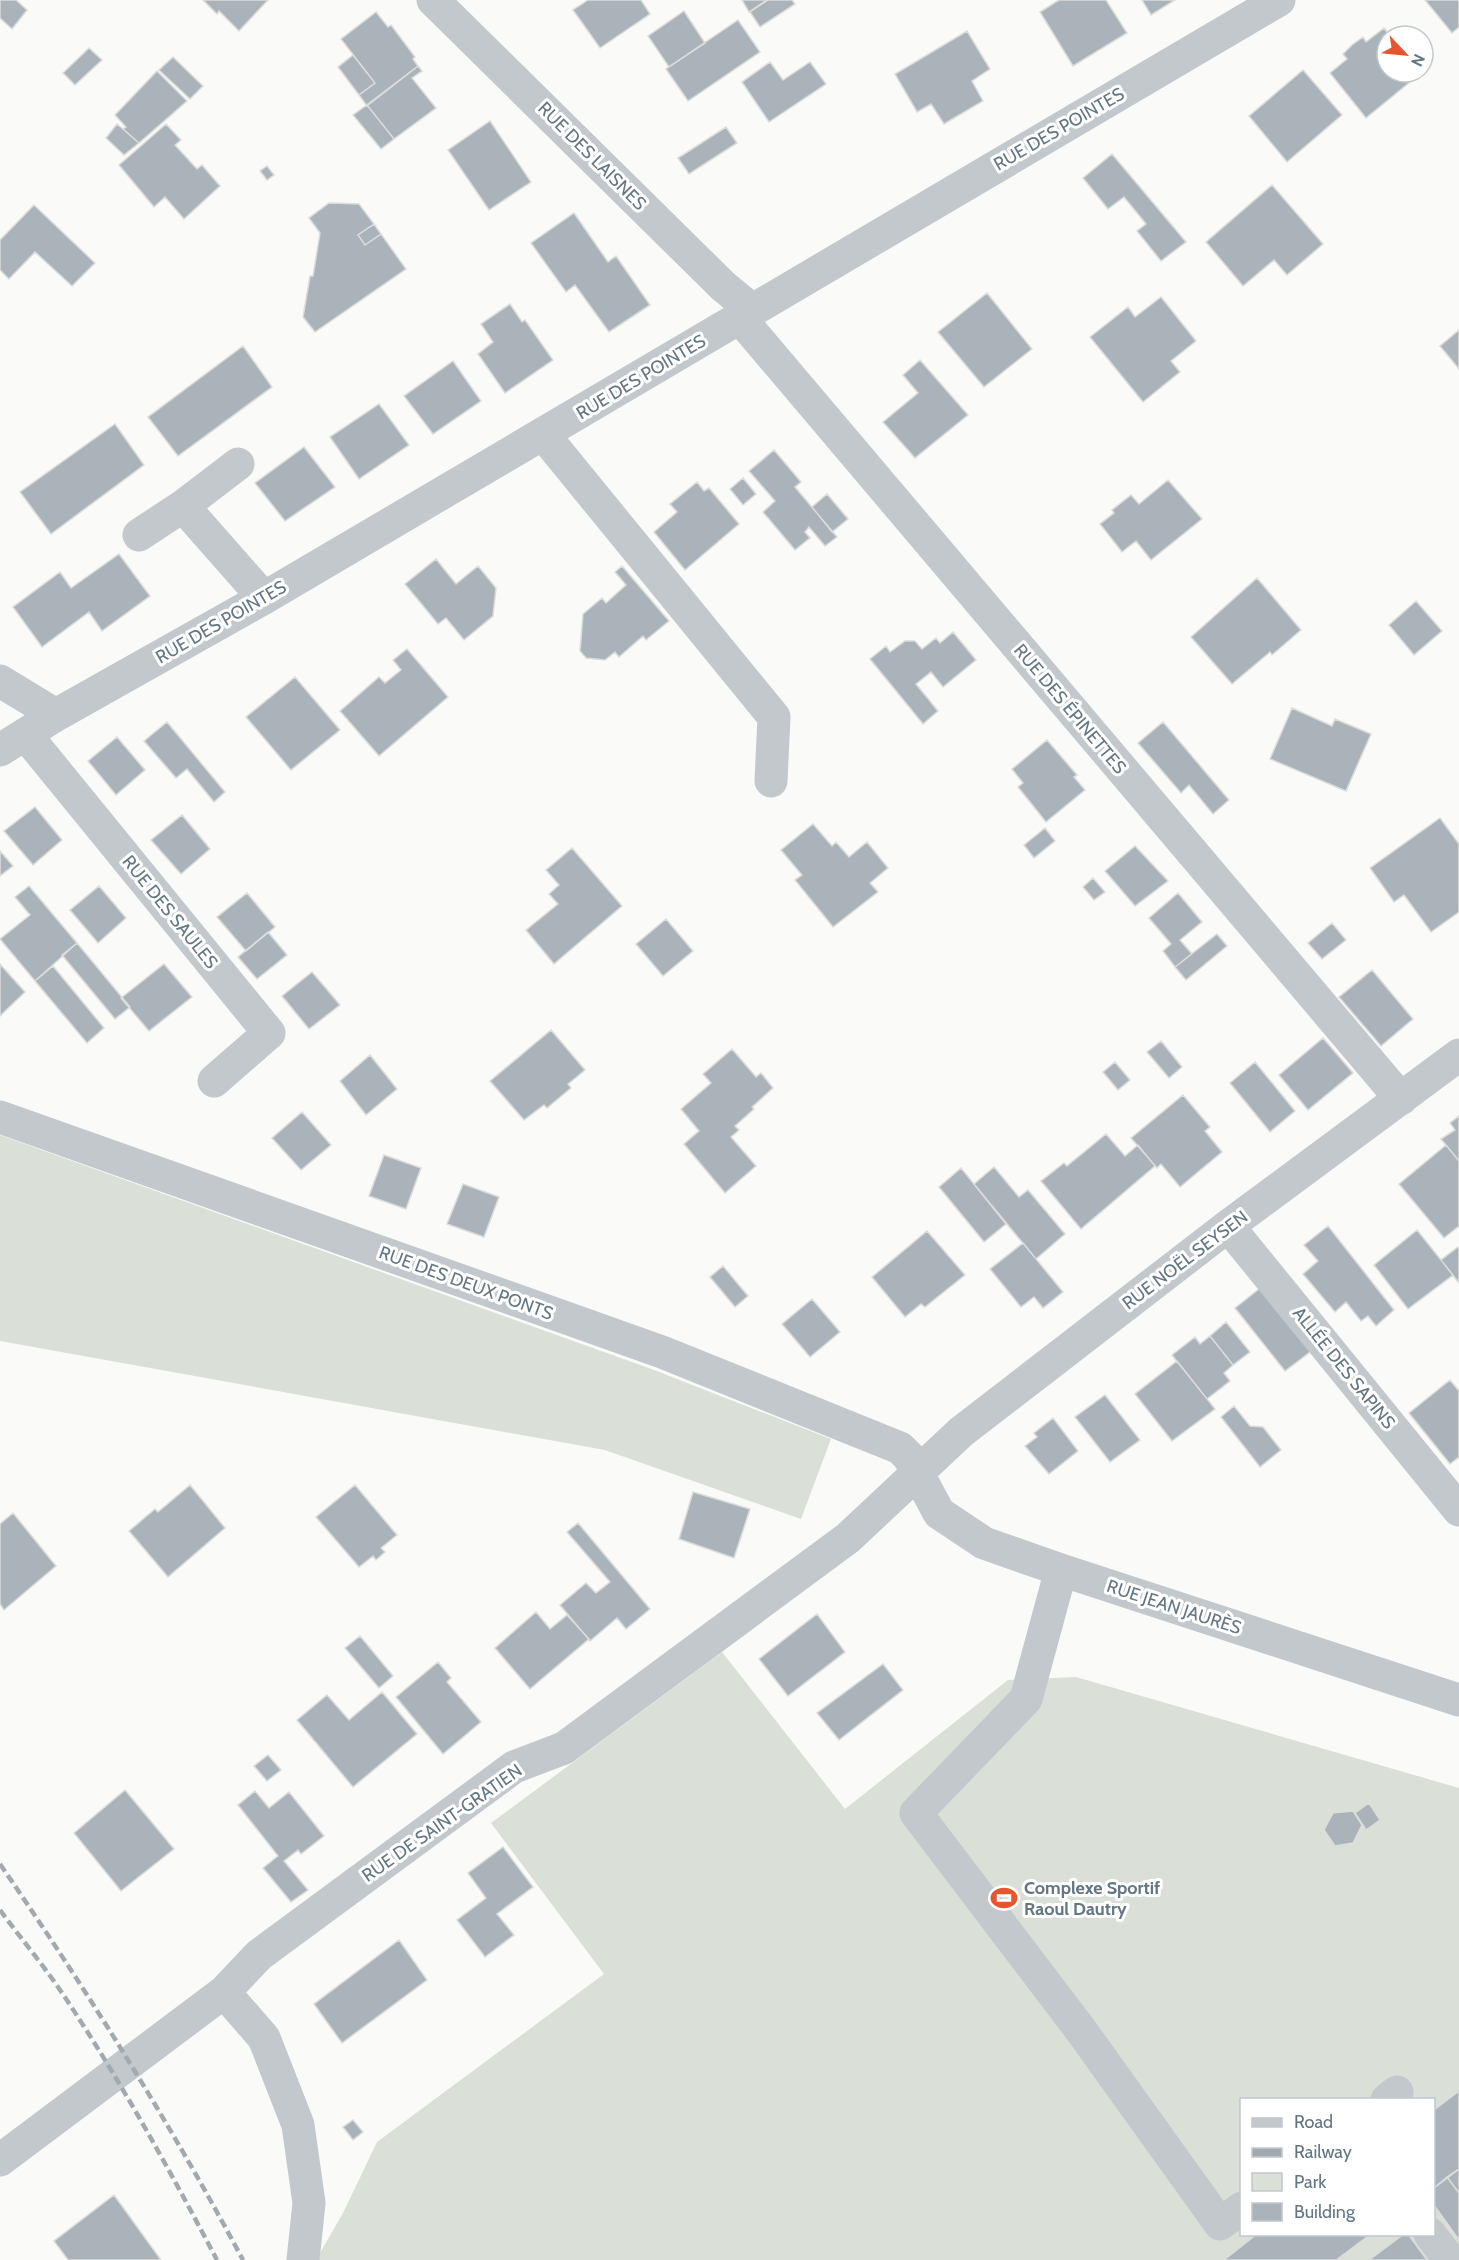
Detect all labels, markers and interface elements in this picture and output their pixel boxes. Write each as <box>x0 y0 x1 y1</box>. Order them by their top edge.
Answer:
north arrow <box>1375 24 1435 84</box>
text: N <box>1407 51 1429 70</box>
street label: RUE DES POINTES <box>990 83 1128 175</box>
street label: RUE DES LAISNES <box>533 97 651 215</box>
street label: RUE DES POINTES <box>572 330 710 424</box>
street label: RUE DES POINTES <box>152 576 290 668</box>
street label: RUE DES ÉPINETTES <box>1009 640 1131 778</box>
street label: RUE DES SAULES <box>118 851 222 973</box>
street label: RUE NOËL SEYSEN <box>1118 1206 1252 1314</box>
street label: RUE DES DEUX PONTS <box>376 1241 556 1325</box>
street label: ALLÉE DES SAPINS <box>1288 1303 1400 1433</box>
street label: RUE JEAN JAURÈS <box>1104 1575 1244 1639</box>
street label: RUE DE SAINT-GRATIEN <box>358 1759 526 1887</box>
place label: Complexe Sportif Raoul Dautry <box>1024 1877 1160 1920</box>
sports icon: Complexe Sportif Raoul Dautry <box>989 1883 1019 1913</box>
legend <box>1240 2098 1435 2236</box>
text: Road <box>1294 2111 1333 2133</box>
text: Railway <box>1294 2141 1352 2163</box>
text: Park <box>1294 2171 1327 2193</box>
text: Building <box>1294 2201 1356 2223</box>

